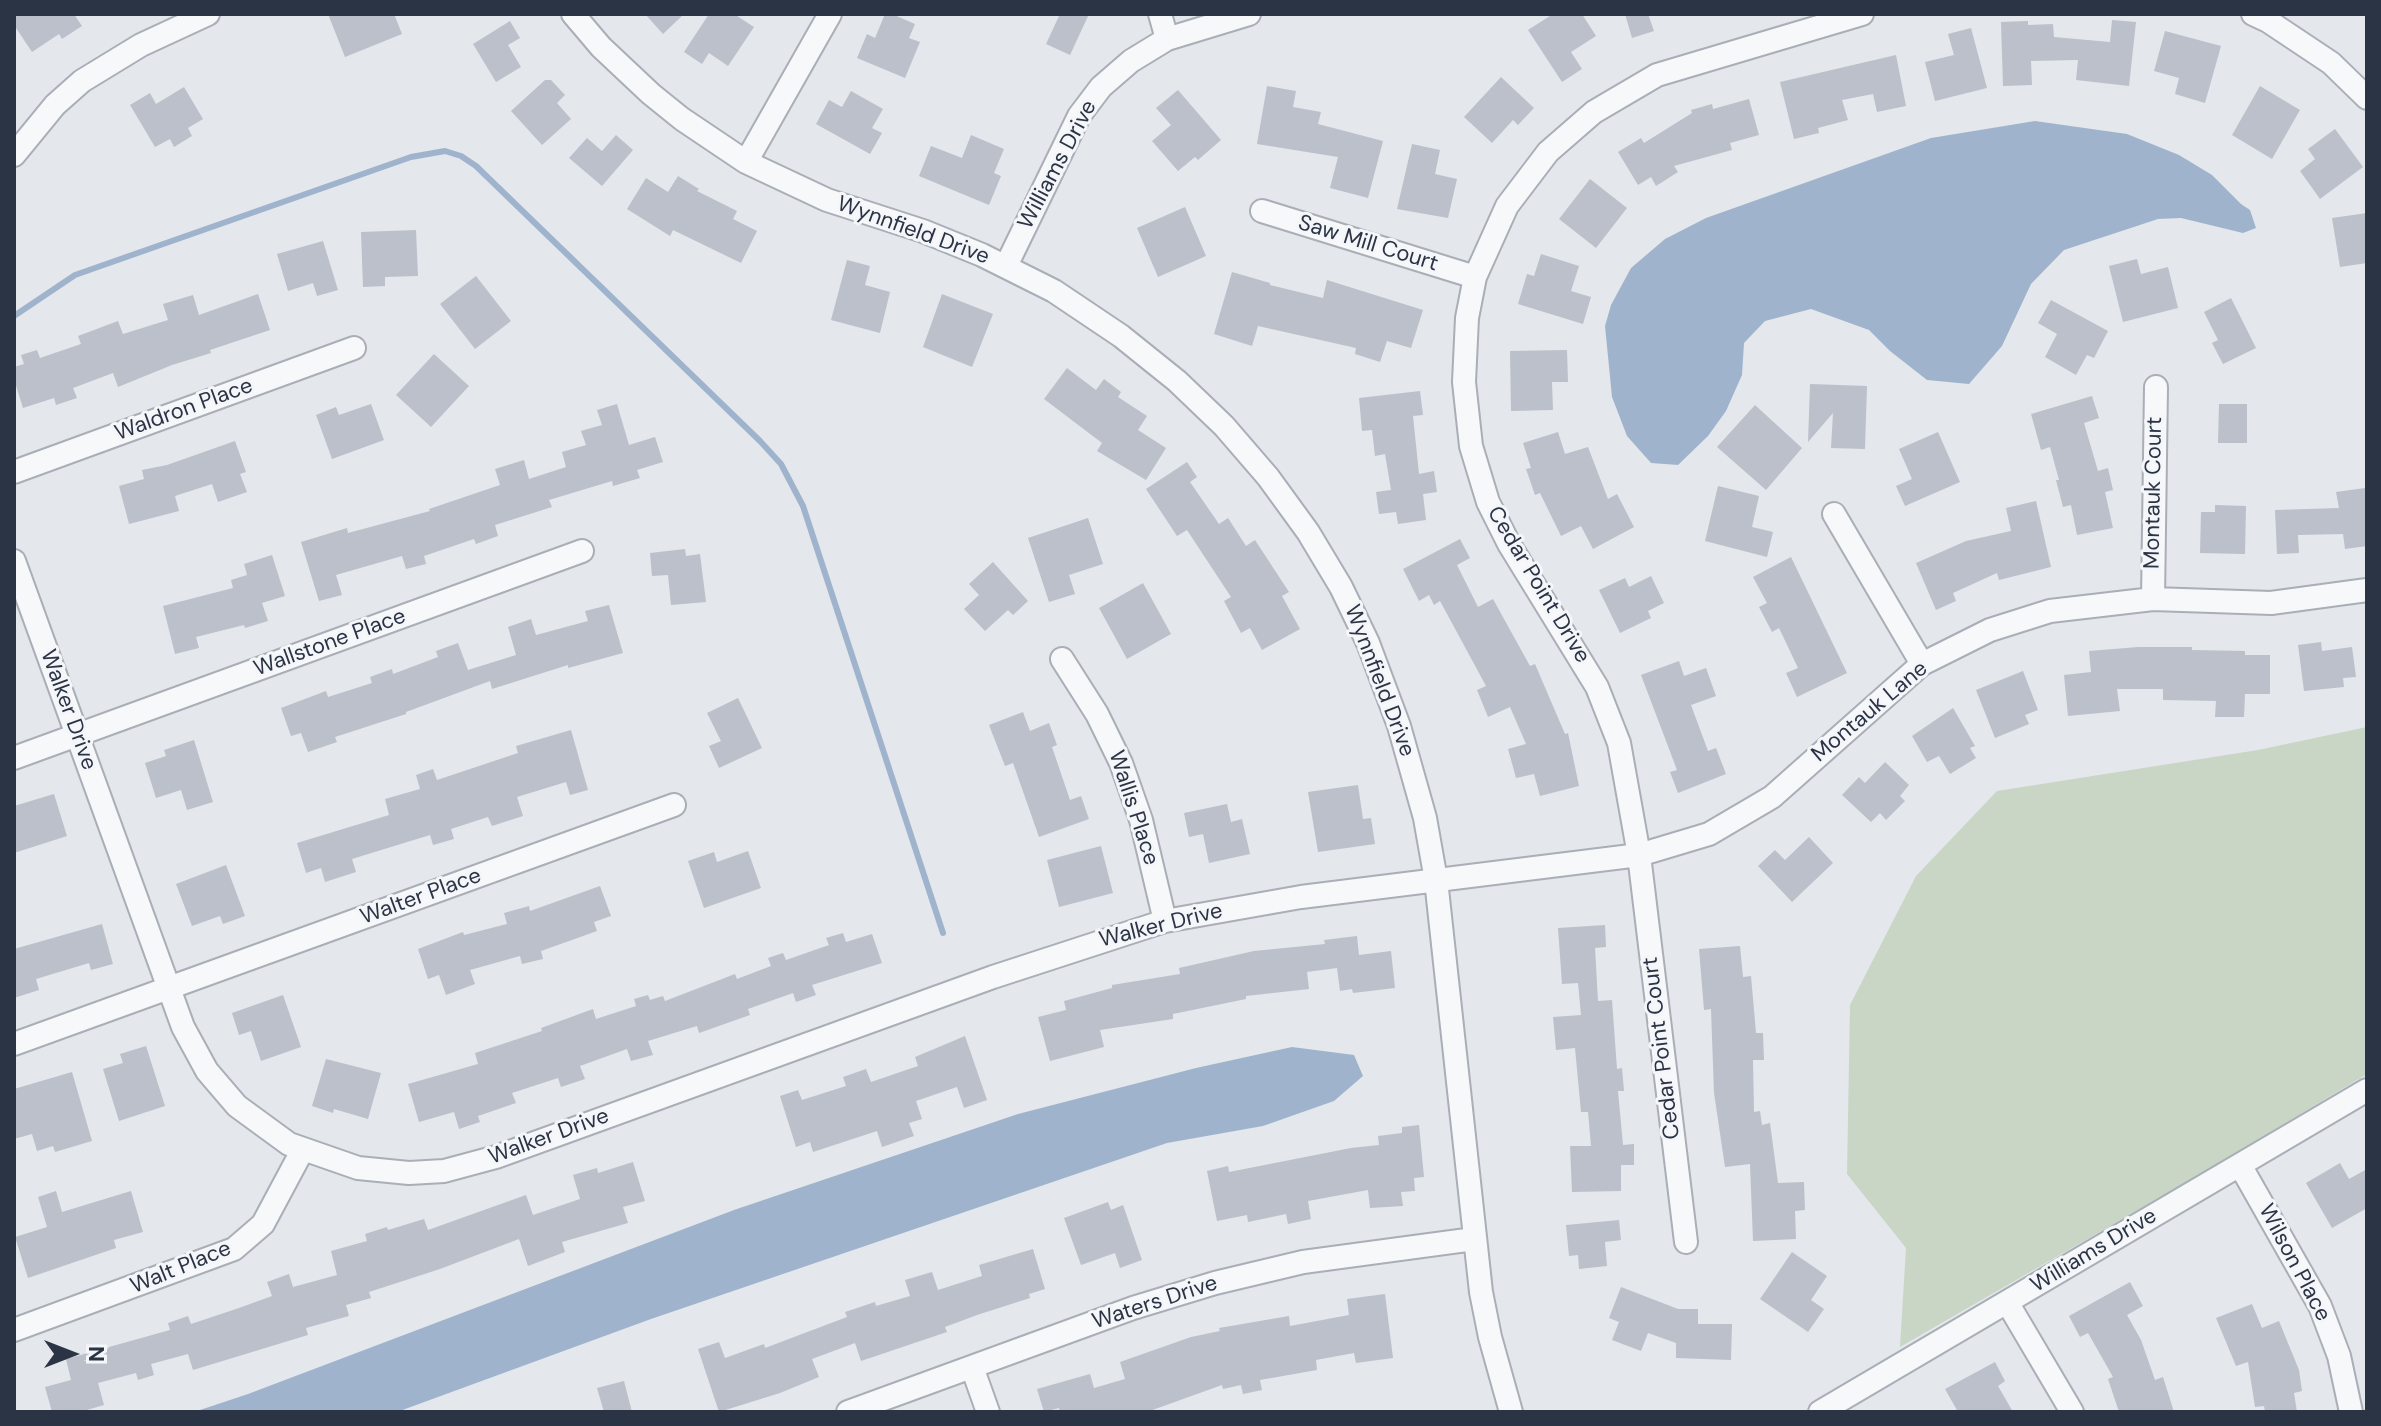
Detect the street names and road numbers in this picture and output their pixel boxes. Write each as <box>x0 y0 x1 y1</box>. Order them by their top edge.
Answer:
street label: Williams Drive <box>1013 96 1103 234</box>
street label: Wynnfield Drive <box>833 191 993 271</box>
street label: Saw Mill Court <box>1295 210 1441 278</box>
street label: Waldron Place <box>111 373 257 447</box>
street label: Montauk Court <box>2139 417 2169 569</box>
street label: Cedar Point Drive <box>1481 502 1595 668</box>
street label: Wynnfield Drive <box>1338 601 1420 761</box>
street label: Wallstone Place <box>250 603 410 683</box>
street label: Walker Drive <box>34 646 102 774</box>
street label: Montauk Lane <box>1807 656 1933 768</box>
street label: Wallis Place <box>1102 747 1164 869</box>
street label: Walter Place <box>357 863 485 931</box>
street label: Walker Drive <box>1097 898 1225 954</box>
street label: Cedar Point Court <box>1638 955 1686 1141</box>
street label: Walker Drive <box>485 1103 613 1171</box>
street label: Wilson Place <box>2252 1200 2336 1326</box>
street label: Williams Drive <box>2026 1203 2162 1299</box>
street label: Walt Place <box>127 1236 235 1300</box>
street label: Waters Drive <box>1089 1270 1221 1336</box>

